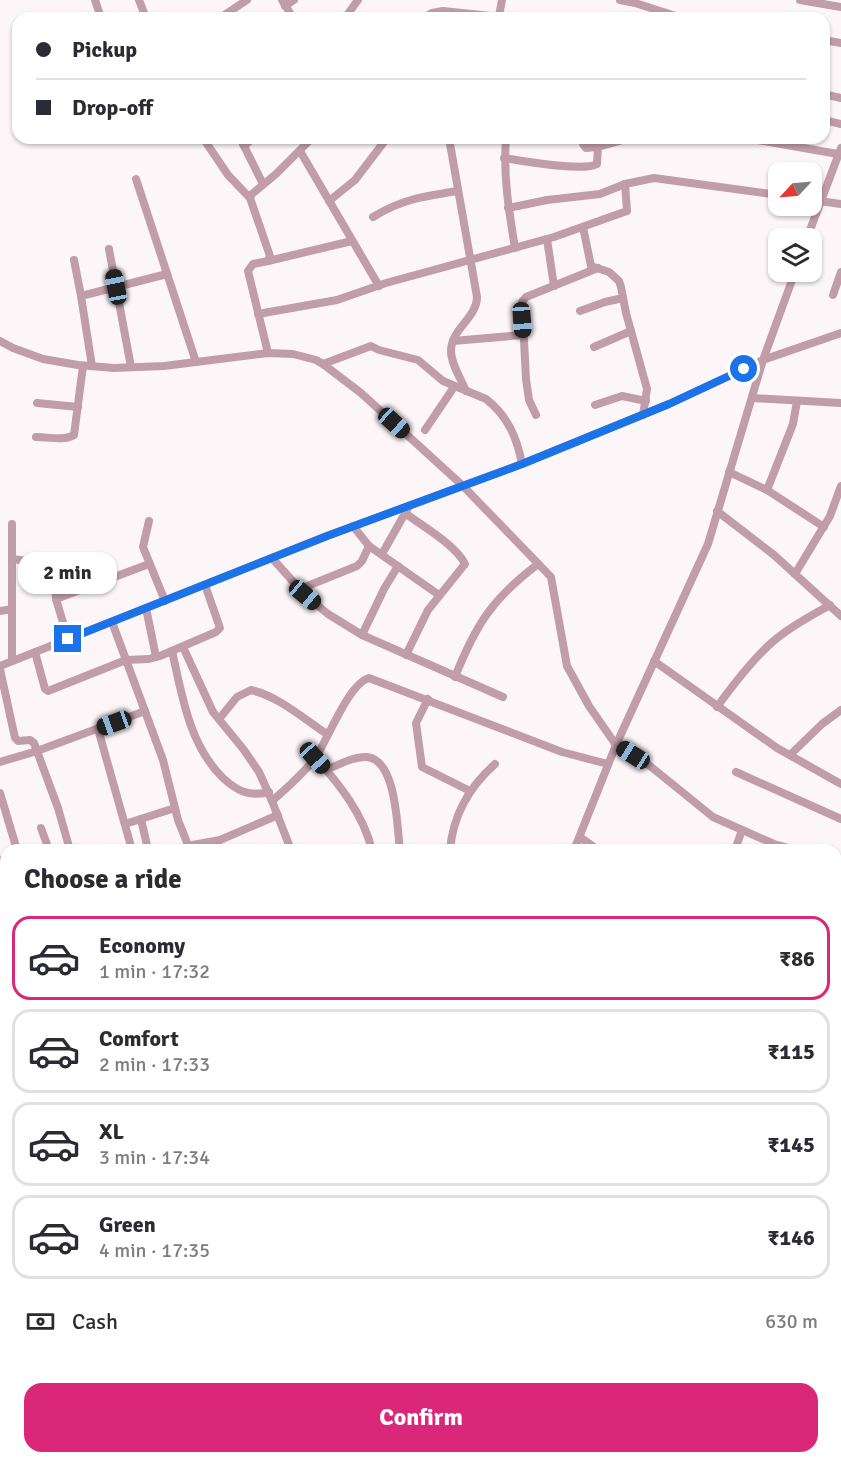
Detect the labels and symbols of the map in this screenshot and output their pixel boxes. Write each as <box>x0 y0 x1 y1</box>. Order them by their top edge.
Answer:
north arrow <box>768 162 822 216</box>
car <box>104 268 128 306</box>
car <box>512 301 532 339</box>
route start <box>730 355 757 382</box>
car <box>375 404 413 442</box>
callout: 2 min <box>19 552 118 594</box>
car <box>285 577 325 613</box>
route end <box>54 625 81 652</box>
car <box>94 708 134 738</box>
car <box>613 738 653 772</box>
car <box>296 739 334 777</box>

